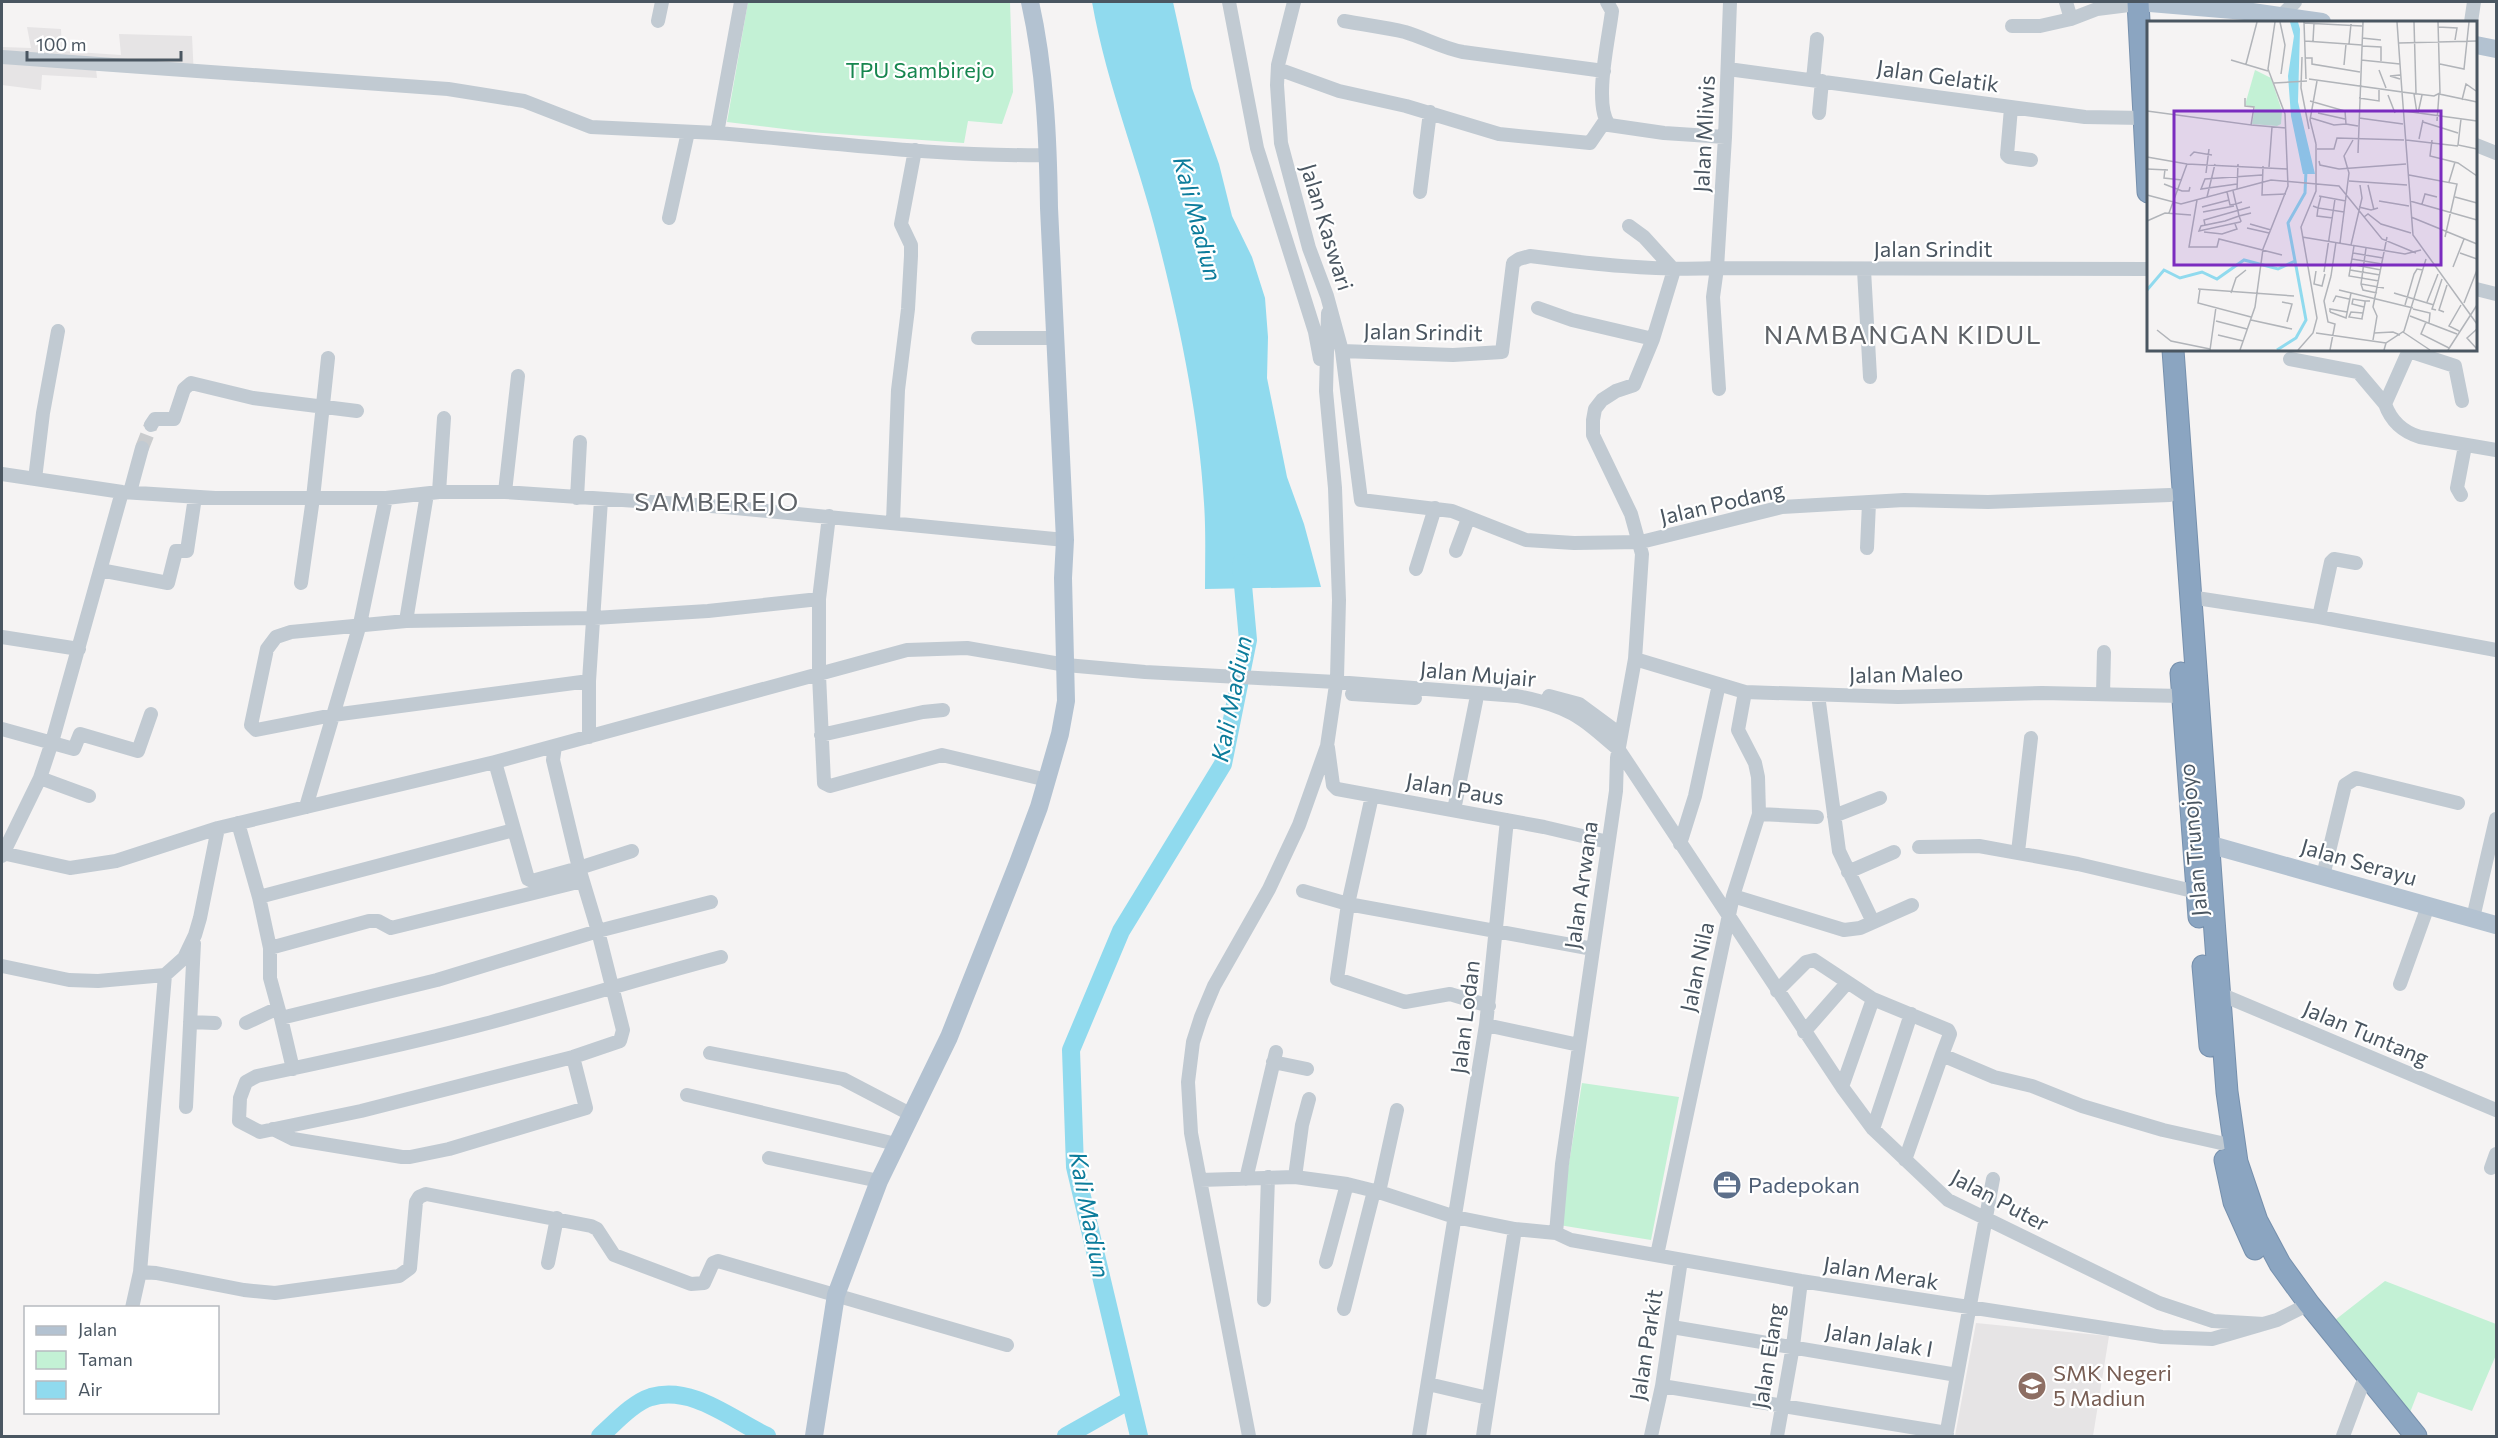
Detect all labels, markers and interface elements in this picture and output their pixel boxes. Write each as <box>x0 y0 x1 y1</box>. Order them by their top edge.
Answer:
inset map <box>2147 21 2477 351</box>
scale bar <box>27 24 182 62</box>
text: 100 m <box>36 33 86 55</box>
street label: Jalan Gelatik <box>1875 54 2001 97</box>
park label: TPU Sambirejo <box>845 56 995 83</box>
street label: Jalan Mliwis <box>1687 75 1720 193</box>
water label: Kali Madiun <box>1168 153 1229 284</box>
street label: Jalan Kaswari <box>1295 160 1360 294</box>
street label: Jalan Srindit <box>1873 235 1993 262</box>
street label: Jalan Srindit <box>1363 317 1483 346</box>
district label: NAMBANGAN KIDUL <box>1764 318 2042 349</box>
street label: Jalan Podang <box>1657 475 1787 530</box>
district label: SAMBEREJO <box>634 485 800 516</box>
water label: Kali Madiun <box>1204 633 1257 764</box>
street label: Jalan Mujair <box>1419 655 1538 692</box>
street label: Jalan Maleo <box>1849 659 1963 688</box>
street label: Jalan Trunojoyo <box>2172 762 2213 918</box>
street label: Jalan Paus <box>1404 767 1506 810</box>
street label: Jalan Arwana <box>1558 819 1603 951</box>
street label: Jalan Serayu <box>2298 832 2420 891</box>
street label: Jalan Nila <box>1674 919 1719 1014</box>
street label: Jalan Lodan <box>1444 959 1485 1075</box>
street label: Jalan Tuntang <box>2299 994 2433 1071</box>
water label: Kali Madiun <box>1064 1149 1117 1280</box>
street label: Jalan Puter <box>1947 1162 2054 1237</box>
office icon: Padepokan <box>1711 1169 1743 1201</box>
place label: Padepokan <box>1748 1171 1860 1198</box>
street label: Jalan Merak <box>1821 1250 1941 1295</box>
street label: Jalan Parkit <box>1623 1287 1668 1403</box>
street label: Jalan Elang <box>1746 1301 1789 1411</box>
legend <box>24 1306 219 1414</box>
street label: Jalan Jalak I <box>1823 1317 1935 1362</box>
text: Jalan <box>78 1318 117 1340</box>
text: Taman <box>78 1348 133 1370</box>
place label: SMK Negeri 5 Madiun <box>2053 1359 2172 1411</box>
school or university icon: SMK Negeri 5 Madiun <box>2016 1370 2048 1402</box>
text: Air <box>78 1378 102 1400</box>

